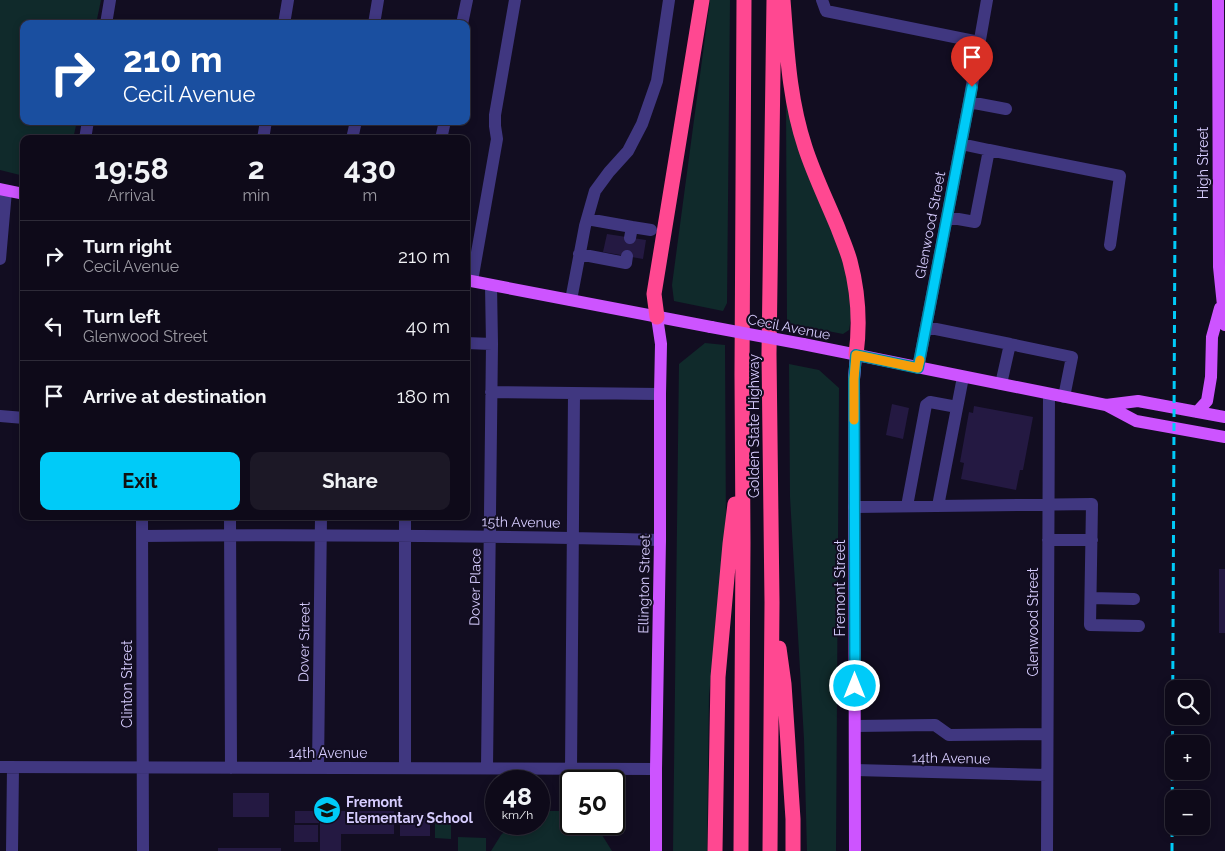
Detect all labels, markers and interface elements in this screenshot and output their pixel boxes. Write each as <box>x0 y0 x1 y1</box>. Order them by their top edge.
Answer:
pin <box>951 36 993 87</box>
text: 210 m <box>123 39 223 80</box>
icon: right <box>40 40 105 105</box>
icon: arrive <box>958 43 986 71</box>
text: Cecil Avenue <box>123 81 255 107</box>
street label: High Street <box>1195 126 1211 199</box>
text: 19:58 <box>94 151 169 186</box>
text: 2 <box>248 151 265 186</box>
text: 430 <box>344 151 396 186</box>
street label: Glenwood Street <box>912 170 948 280</box>
text: Arrival <box>108 186 155 205</box>
text: min <box>242 186 270 205</box>
text: m <box>363 186 377 205</box>
text: Turn right <box>83 235 172 257</box>
icon: right <box>40 242 68 270</box>
text: 210 m <box>398 245 450 267</box>
text: Cecil Avenue <box>83 257 179 276</box>
text: Turn left <box>83 305 160 327</box>
street label: Cecil Avenue <box>746 311 832 343</box>
icon: left <box>40 312 68 340</box>
text: 40 m <box>406 315 450 337</box>
text: Glenwood Street <box>83 327 208 346</box>
street label: Golden State Highway <box>746 354 762 498</box>
icon: arrive <box>40 382 68 410</box>
text: Arrive at destination <box>83 385 267 407</box>
text: 180 m <box>397 385 450 407</box>
button: Exit <box>40 452 240 510</box>
button: Share <box>250 452 450 510</box>
street label: 15th Avenue <box>481 513 561 531</box>
street label: Ellington Street <box>635 534 653 634</box>
street label: Fremont Street <box>832 539 848 636</box>
street label: Dover Place <box>466 548 484 626</box>
street label: Glenwood Street <box>1025 567 1041 676</box>
street label: Dover Street <box>295 601 313 682</box>
street label: Clinton Street <box>119 640 135 728</box>
position arrow <box>828 659 880 711</box>
map controls <box>1165 680 1210 835</box>
button: search <box>1165 680 1210 725</box>
button: + <box>1165 735 1210 780</box>
street label: 14th Avenue <box>289 745 367 761</box>
street label: 14th Avenue <box>911 749 991 767</box>
speed limit sign: 50 <box>560 770 625 835</box>
text: 48 <box>503 781 532 811</box>
button: − <box>1165 790 1210 835</box>
place label: Fremont Elementary School <box>346 794 474 826</box>
school or university icon: Fremont Elementary School <box>312 795 342 825</box>
text: km/h <box>502 808 533 822</box>

